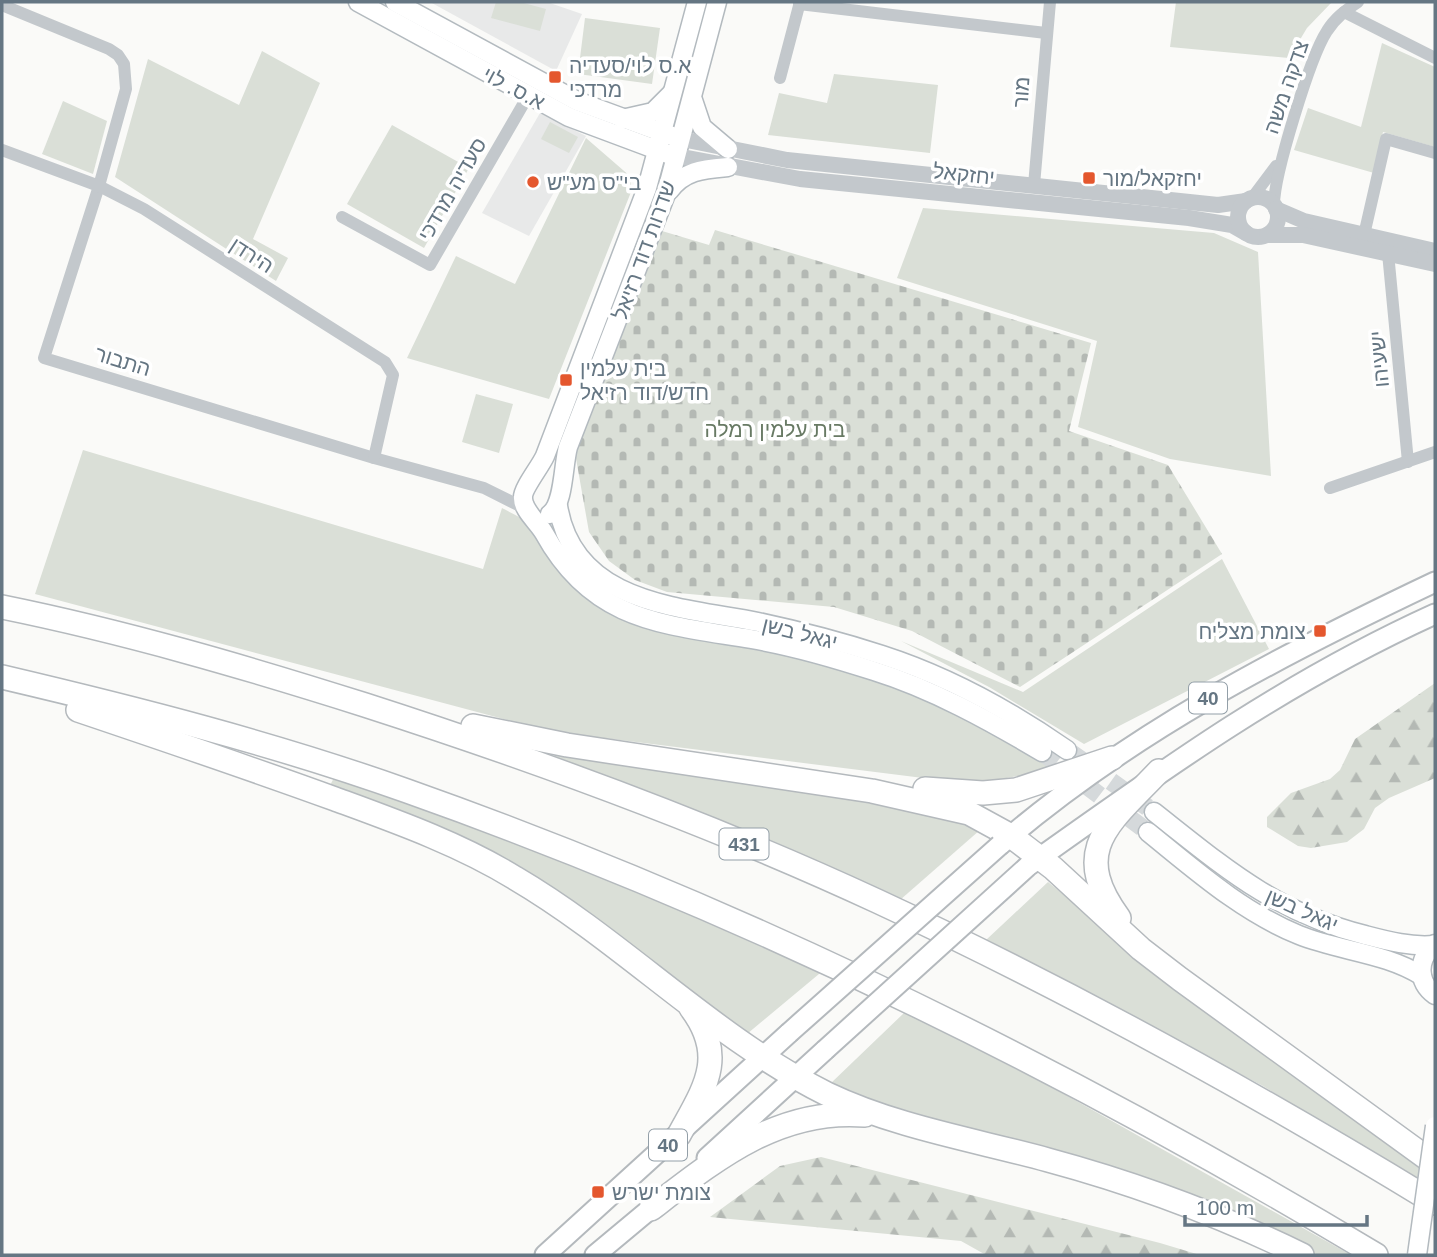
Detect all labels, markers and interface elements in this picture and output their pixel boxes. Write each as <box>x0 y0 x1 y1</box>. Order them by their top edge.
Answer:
street label: צדקה משה <box>1259 37 1313 137</box>
place label: א.ס לוי/סעדיה מרדכי <box>569 54 691 101</box>
street label: א.ס. לוי <box>479 62 549 114</box>
marker: א.ס לוי/סעדיה מרדכי <box>547 69 563 85</box>
street label: מור <box>1008 76 1034 108</box>
street label: סעדיה מרדכי <box>413 133 491 245</box>
street label: יחזקאל <box>932 159 996 189</box>
place label: יחזקאל/מור <box>1103 167 1202 190</box>
marker: יחזקאל/מור <box>1081 170 1097 186</box>
place label: בי"ס מע"ש <box>547 171 641 194</box>
marker: בי"ס מע"ש <box>525 174 541 190</box>
street label: שדרות דוד רזיאל <box>608 177 680 323</box>
street label: הירדן <box>226 233 278 277</box>
street label: ישעיהו <box>1365 330 1393 388</box>
street label: התבור <box>92 342 154 380</box>
place label: בית עלמין חדש/דוד רזיאל <box>580 357 709 404</box>
marker: בית עלמין חדש/דוד רזיאל <box>558 372 574 388</box>
park label: בית עלמין רמלה <box>705 418 845 441</box>
street label: יגאל בשן <box>760 613 840 653</box>
place label: צומת מצליח <box>1198 620 1306 643</box>
marker: צומת מצליח <box>1312 623 1328 639</box>
road number: 40 <box>1189 682 1227 713</box>
road number: 431 <box>720 828 768 860</box>
street label: יגאל בשן <box>1262 884 1342 936</box>
road number: 40 <box>649 1130 687 1161</box>
place label: צומת ישרש <box>612 1181 711 1204</box>
marker: צומת ישרש <box>590 1184 606 1200</box>
scale bar <box>1185 1184 1367 1228</box>
text: 100 m <box>1196 1196 1254 1219</box>

